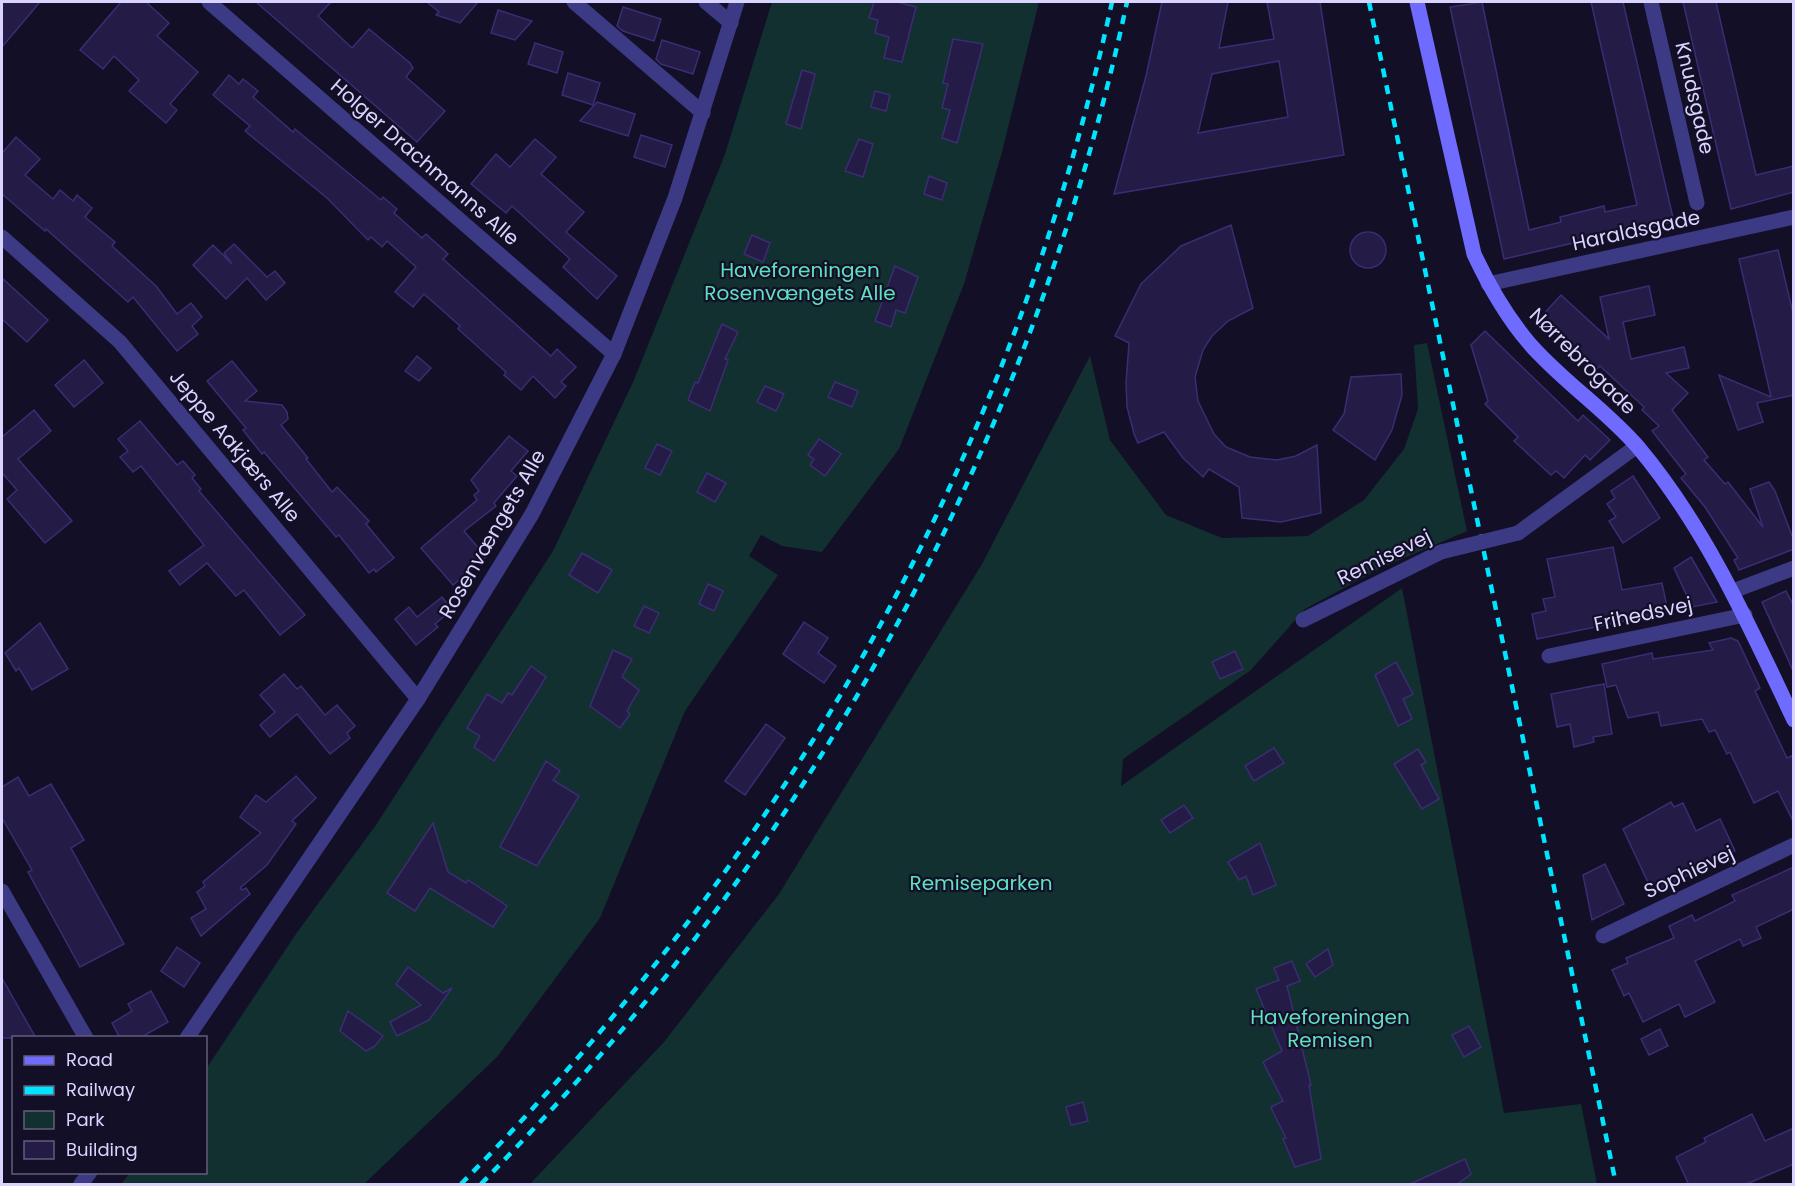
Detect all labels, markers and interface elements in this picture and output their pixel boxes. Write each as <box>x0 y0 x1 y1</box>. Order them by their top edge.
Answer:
street label: Knudsgade <box>1668 39 1722 157</box>
street label: Holger Drachmanns Alle <box>325 72 525 252</box>
street label: Haraldsgade <box>1569 203 1703 257</box>
park label: Haveforeningen Rosenvængets Alle <box>704 256 896 307</box>
street label: Nørrebrogade <box>1523 301 1643 421</box>
street label: Jeppe Aakjærs Alle <box>163 364 307 528</box>
street label: Rosenvængets Alle <box>432 444 552 624</box>
street label: Remisevej <box>1332 522 1436 592</box>
street label: Frihedsvej <box>1591 590 1695 638</box>
street label: Sophievej <box>1639 839 1739 905</box>
park label: Remiseparken <box>910 869 1052 897</box>
park label: Haveforeningen Remisen <box>1250 1003 1410 1054</box>
legend <box>12 1036 207 1174</box>
text: Road <box>66 1047 113 1072</box>
text: Railway <box>66 1077 135 1102</box>
text: Park <box>66 1107 105 1132</box>
text: Building <box>66 1137 138 1162</box>

